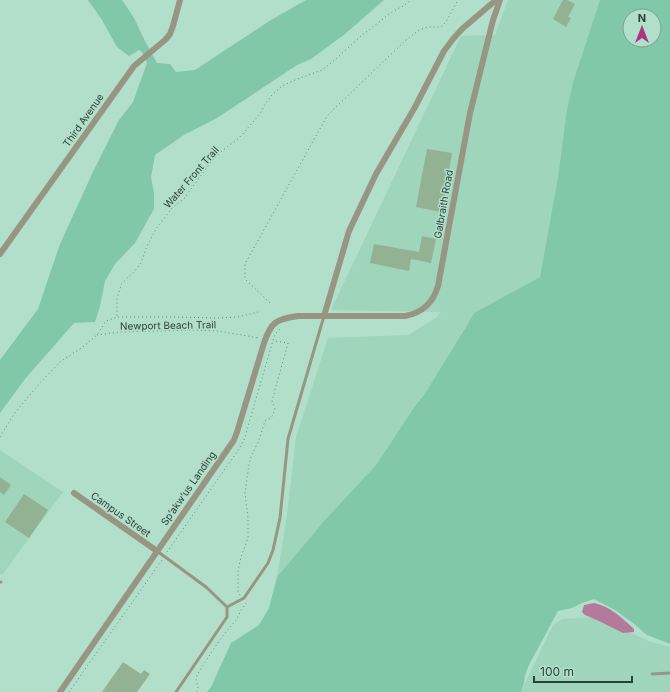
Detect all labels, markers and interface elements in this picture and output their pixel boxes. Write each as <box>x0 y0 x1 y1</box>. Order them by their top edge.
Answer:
north arrow <box>622 8 662 48</box>
text: N <box>638 11 646 25</box>
street label: Third Avenue <box>60 91 106 149</box>
street label: Water Front Trail <box>161 144 221 210</box>
street label: Galbraith Road <box>431 169 455 239</box>
street label: Newport Beach Trail <box>120 318 216 332</box>
street label: Sp’akw’us Landing <box>158 449 218 527</box>
street label: Campus Street <box>89 489 154 539</box>
scale bar <box>534 658 632 684</box>
text: 100 m <box>540 664 574 679</box>

